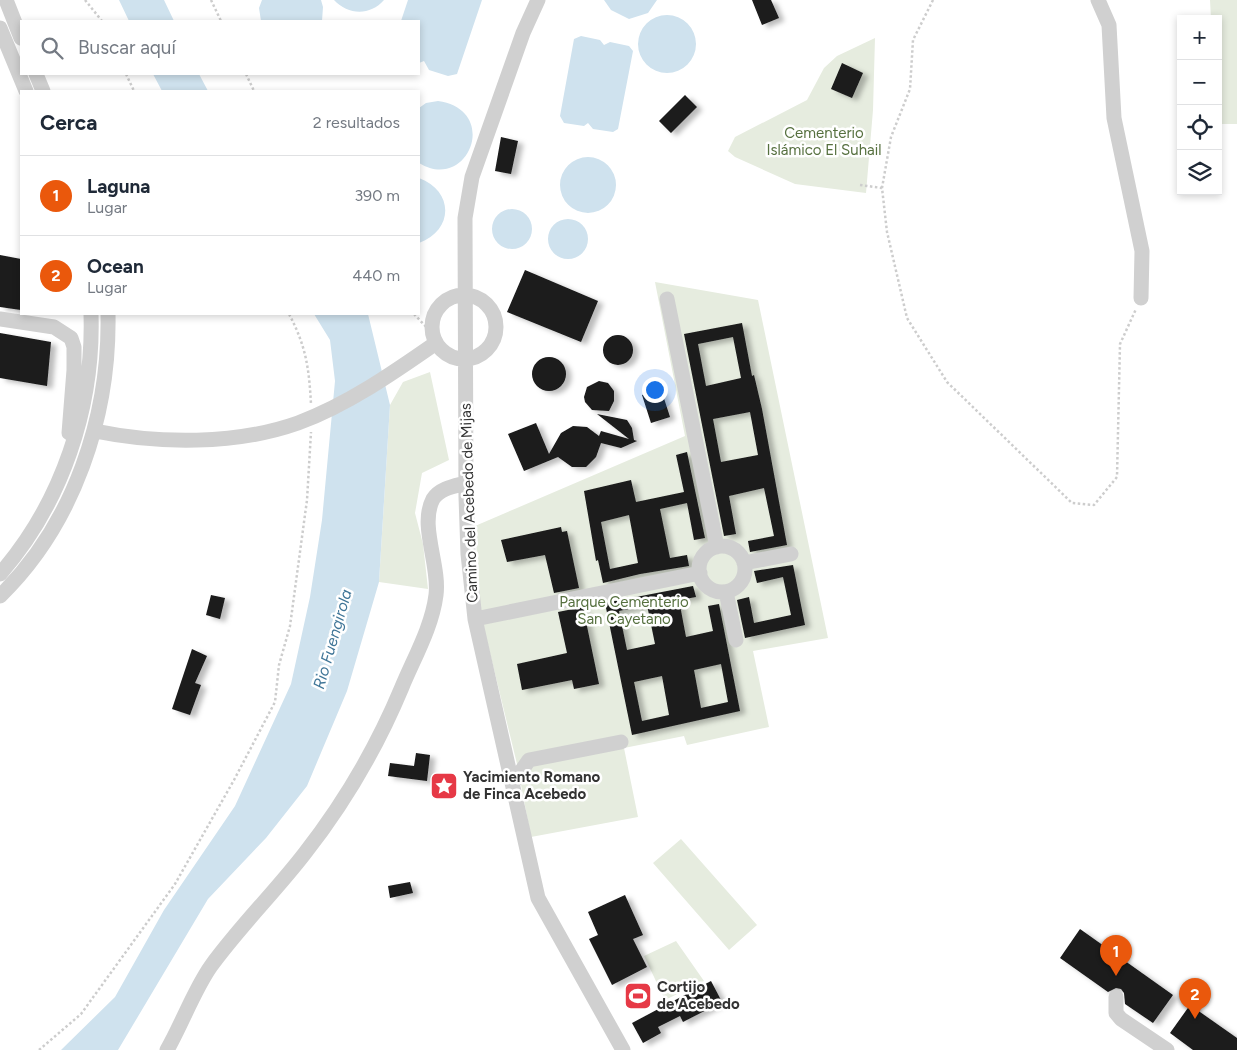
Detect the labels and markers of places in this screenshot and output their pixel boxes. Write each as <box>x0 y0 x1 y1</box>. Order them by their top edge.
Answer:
place label: Yacimiento Romano de Finca Acebedo <box>463 768 601 803</box>
place icon: Yacimiento Romano de Finca Acebedo <box>429 771 459 801</box>
pin: 1 <box>1100 935 1132 976</box>
place label: Cortijo de Acebedo <box>657 978 740 1013</box>
pin: 2 <box>1179 978 1211 1019</box>
sports icon: Cortijo de Acebedo <box>623 981 653 1011</box>

